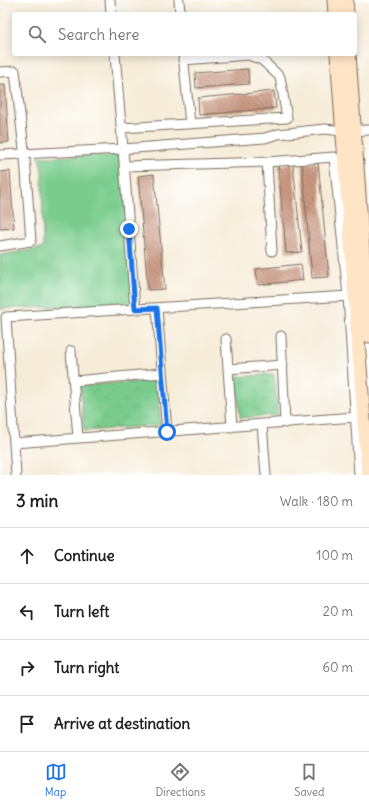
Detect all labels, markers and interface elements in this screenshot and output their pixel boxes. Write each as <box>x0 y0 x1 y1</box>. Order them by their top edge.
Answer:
search box <box>12 12 357 56</box>
icon: search <box>26 23 48 45</box>
text: Search here <box>58 25 139 44</box>
route end <box>120 220 138 238</box>
route start <box>158 423 176 441</box>
text: 3 min <box>16 490 58 512</box>
text: Walk · 180 m <box>280 493 353 510</box>
icon: ahead <box>16 545 38 567</box>
text: Continue <box>54 546 115 565</box>
text: 100 m <box>316 547 353 564</box>
icon: left <box>16 601 38 623</box>
text: Turn left <box>54 602 109 621</box>
text: 20 m <box>323 603 353 620</box>
icon: right <box>16 657 38 679</box>
text: Turn right <box>54 658 119 677</box>
text: 60 m <box>322 659 353 676</box>
icon: arrive <box>16 713 38 735</box>
text: Arrive at destination <box>54 714 190 733</box>
tab: Map <box>45 761 67 799</box>
tab: Directions <box>156 761 205 799</box>
tab: Saved <box>294 761 324 799</box>

